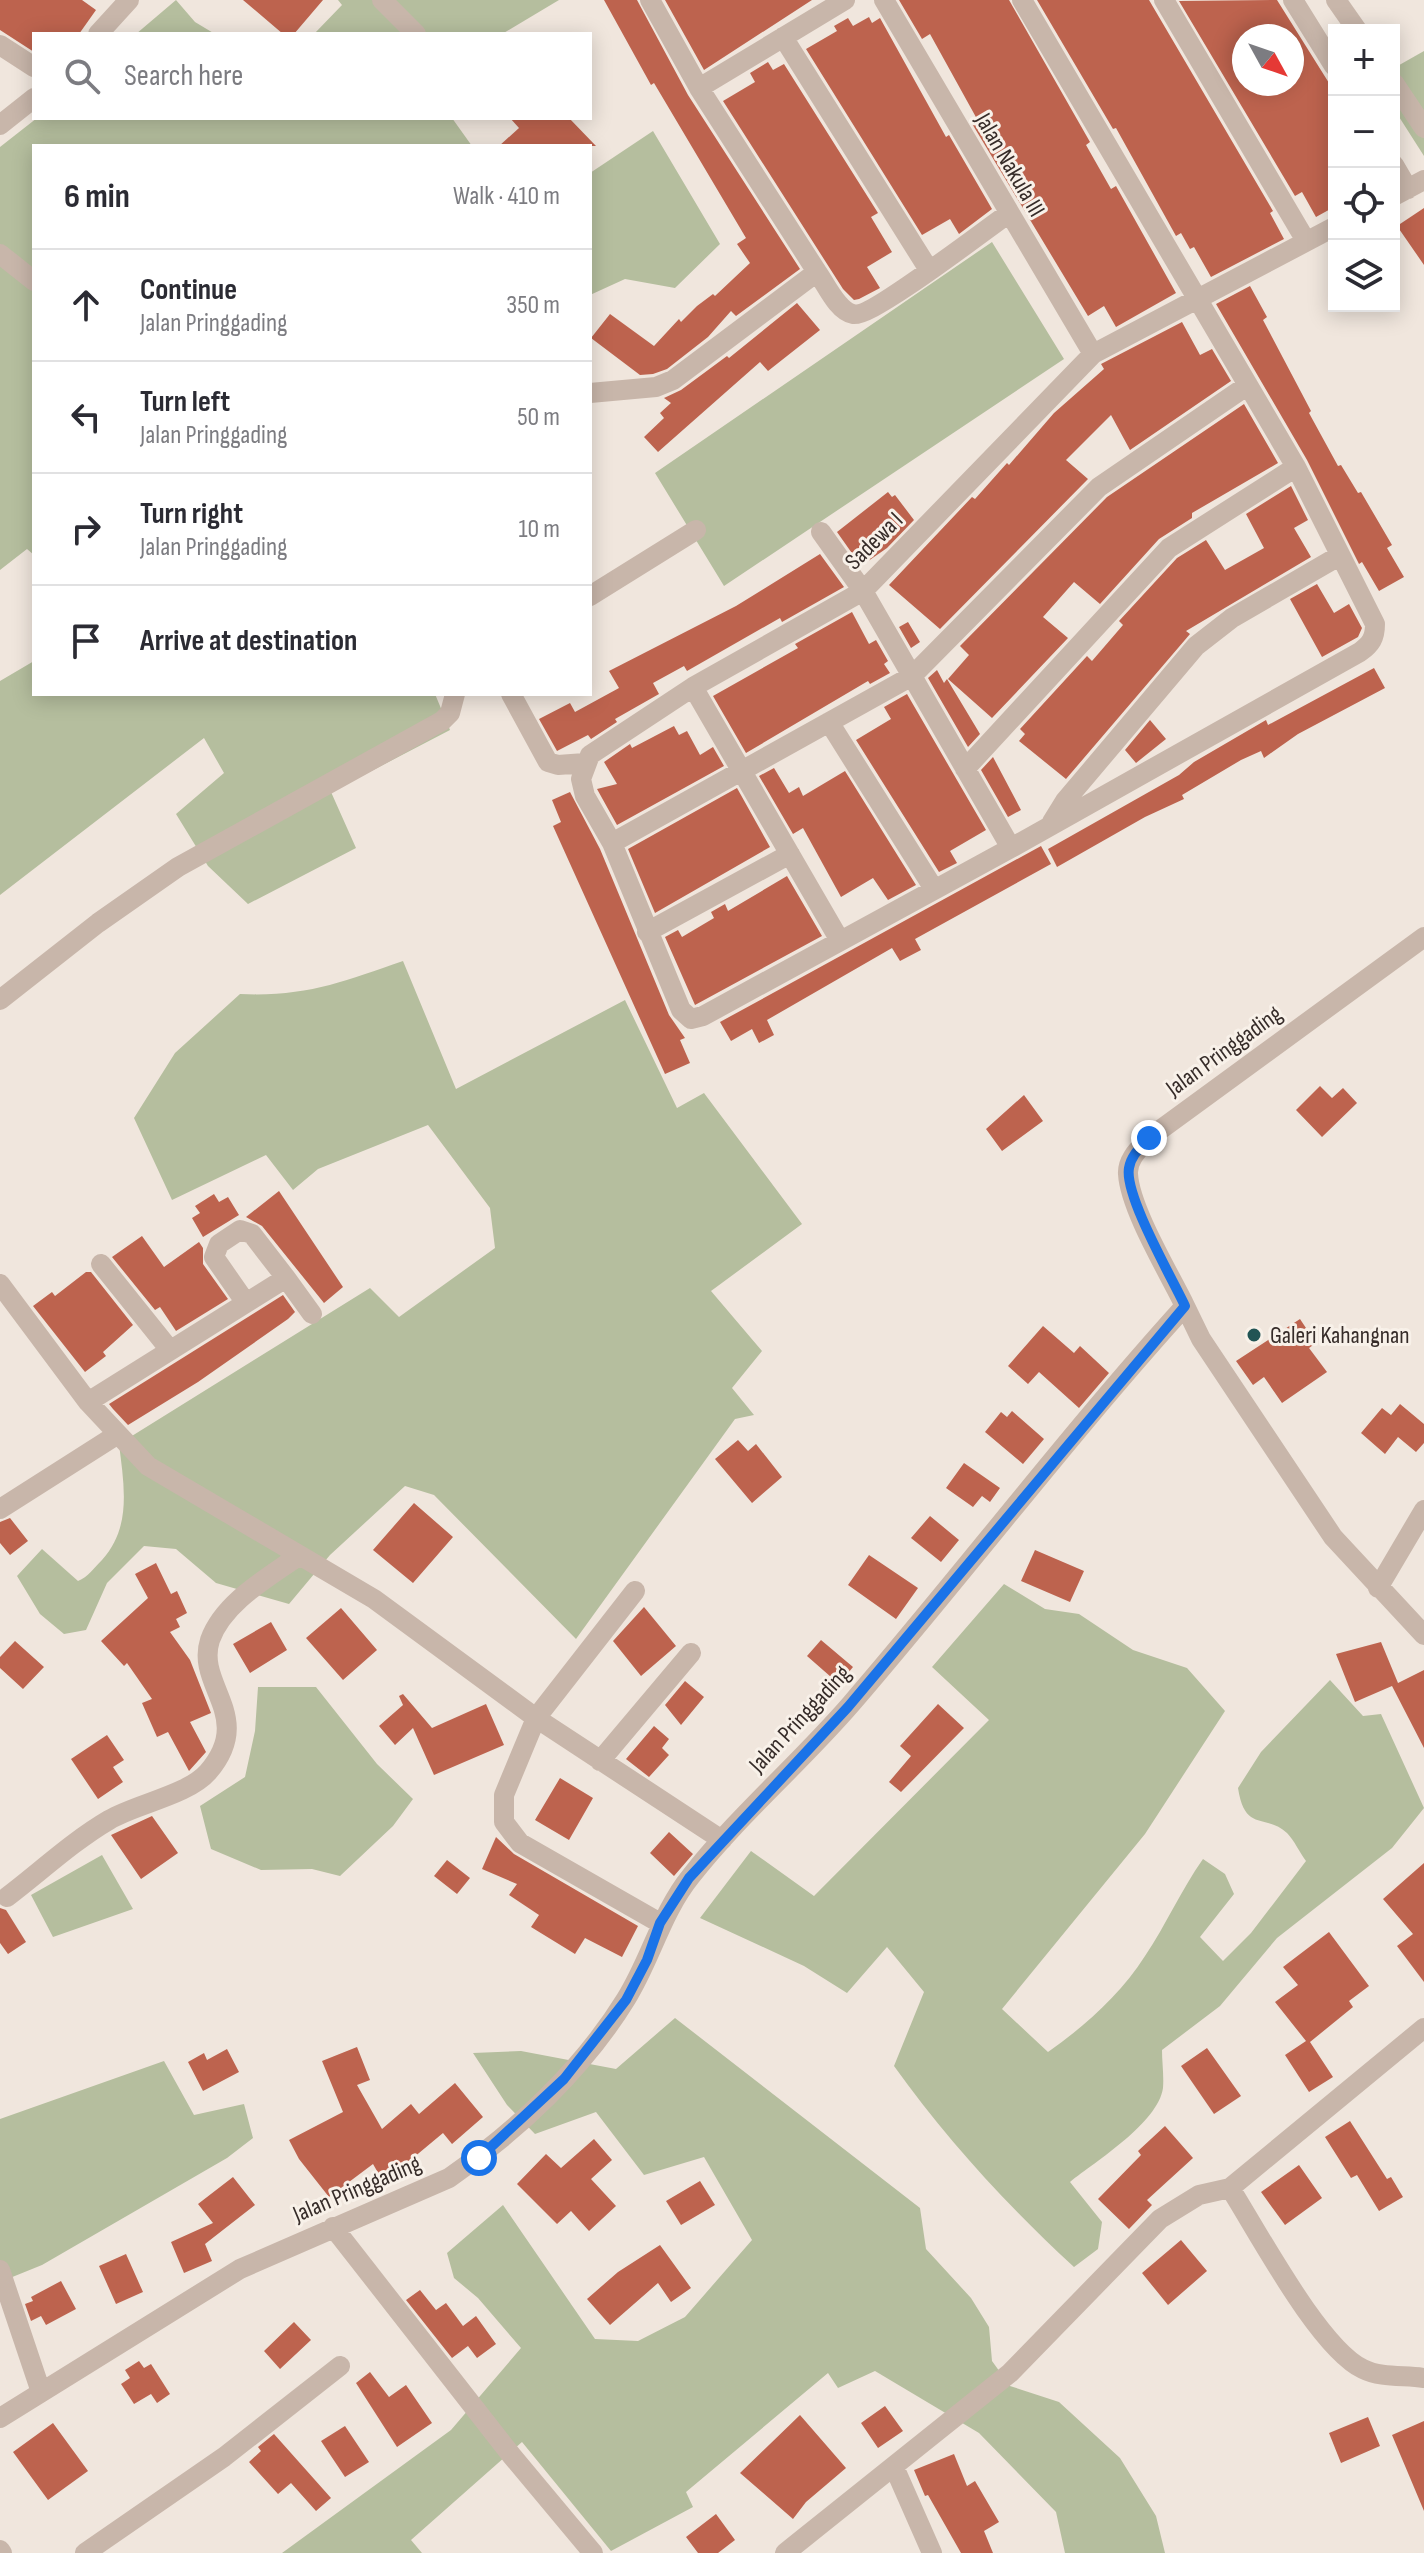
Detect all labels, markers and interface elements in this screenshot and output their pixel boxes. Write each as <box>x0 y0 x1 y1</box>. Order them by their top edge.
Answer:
north arrow <box>1232 24 1304 96</box>
map controls <box>1328 24 1400 312</box>
button: + <box>1328 24 1400 96</box>
search box <box>32 32 592 120</box>
icon: search <box>60 54 104 98</box>
text: Search here <box>124 58 243 94</box>
button: − <box>1328 96 1400 168</box>
street label: Jalan Nakula III <box>968 107 1051 222</box>
button: locate <box>1328 168 1400 240</box>
text: 6 min <box>64 176 130 217</box>
text: Walk · 410 m <box>453 181 560 212</box>
button: layers <box>1328 240 1400 312</box>
text: Continue <box>140 272 237 308</box>
icon: ahead <box>64 283 108 327</box>
text: 350 m <box>506 290 560 321</box>
text: Jalan Pringgading <box>140 308 287 339</box>
text: Turn left <box>140 384 230 420</box>
icon: left <box>64 395 108 439</box>
text: 50 m <box>517 402 560 433</box>
text: Jalan Pringgading <box>140 420 287 451</box>
text: Turn right <box>140 496 243 532</box>
street label: Sadewa I <box>839 506 909 576</box>
icon: right <box>64 507 108 551</box>
text: 10 m <box>518 514 560 545</box>
text: Jalan Pringgading <box>140 532 287 563</box>
icon: arrive <box>64 619 108 663</box>
text: Arrive at destination <box>140 623 357 659</box>
street label: Jalan Pringgading <box>1160 999 1288 1103</box>
route end <box>1131 1120 1167 1156</box>
place label: Galeri Kahangnan <box>1270 1321 1410 1350</box>
marker: Galeri Kahangnan <box>1245 1326 1263 1344</box>
street label: Jalan Pringgading <box>742 1659 857 1779</box>
route start <box>461 2140 497 2176</box>
street label: Jalan Pringgading <box>288 2149 425 2229</box>

